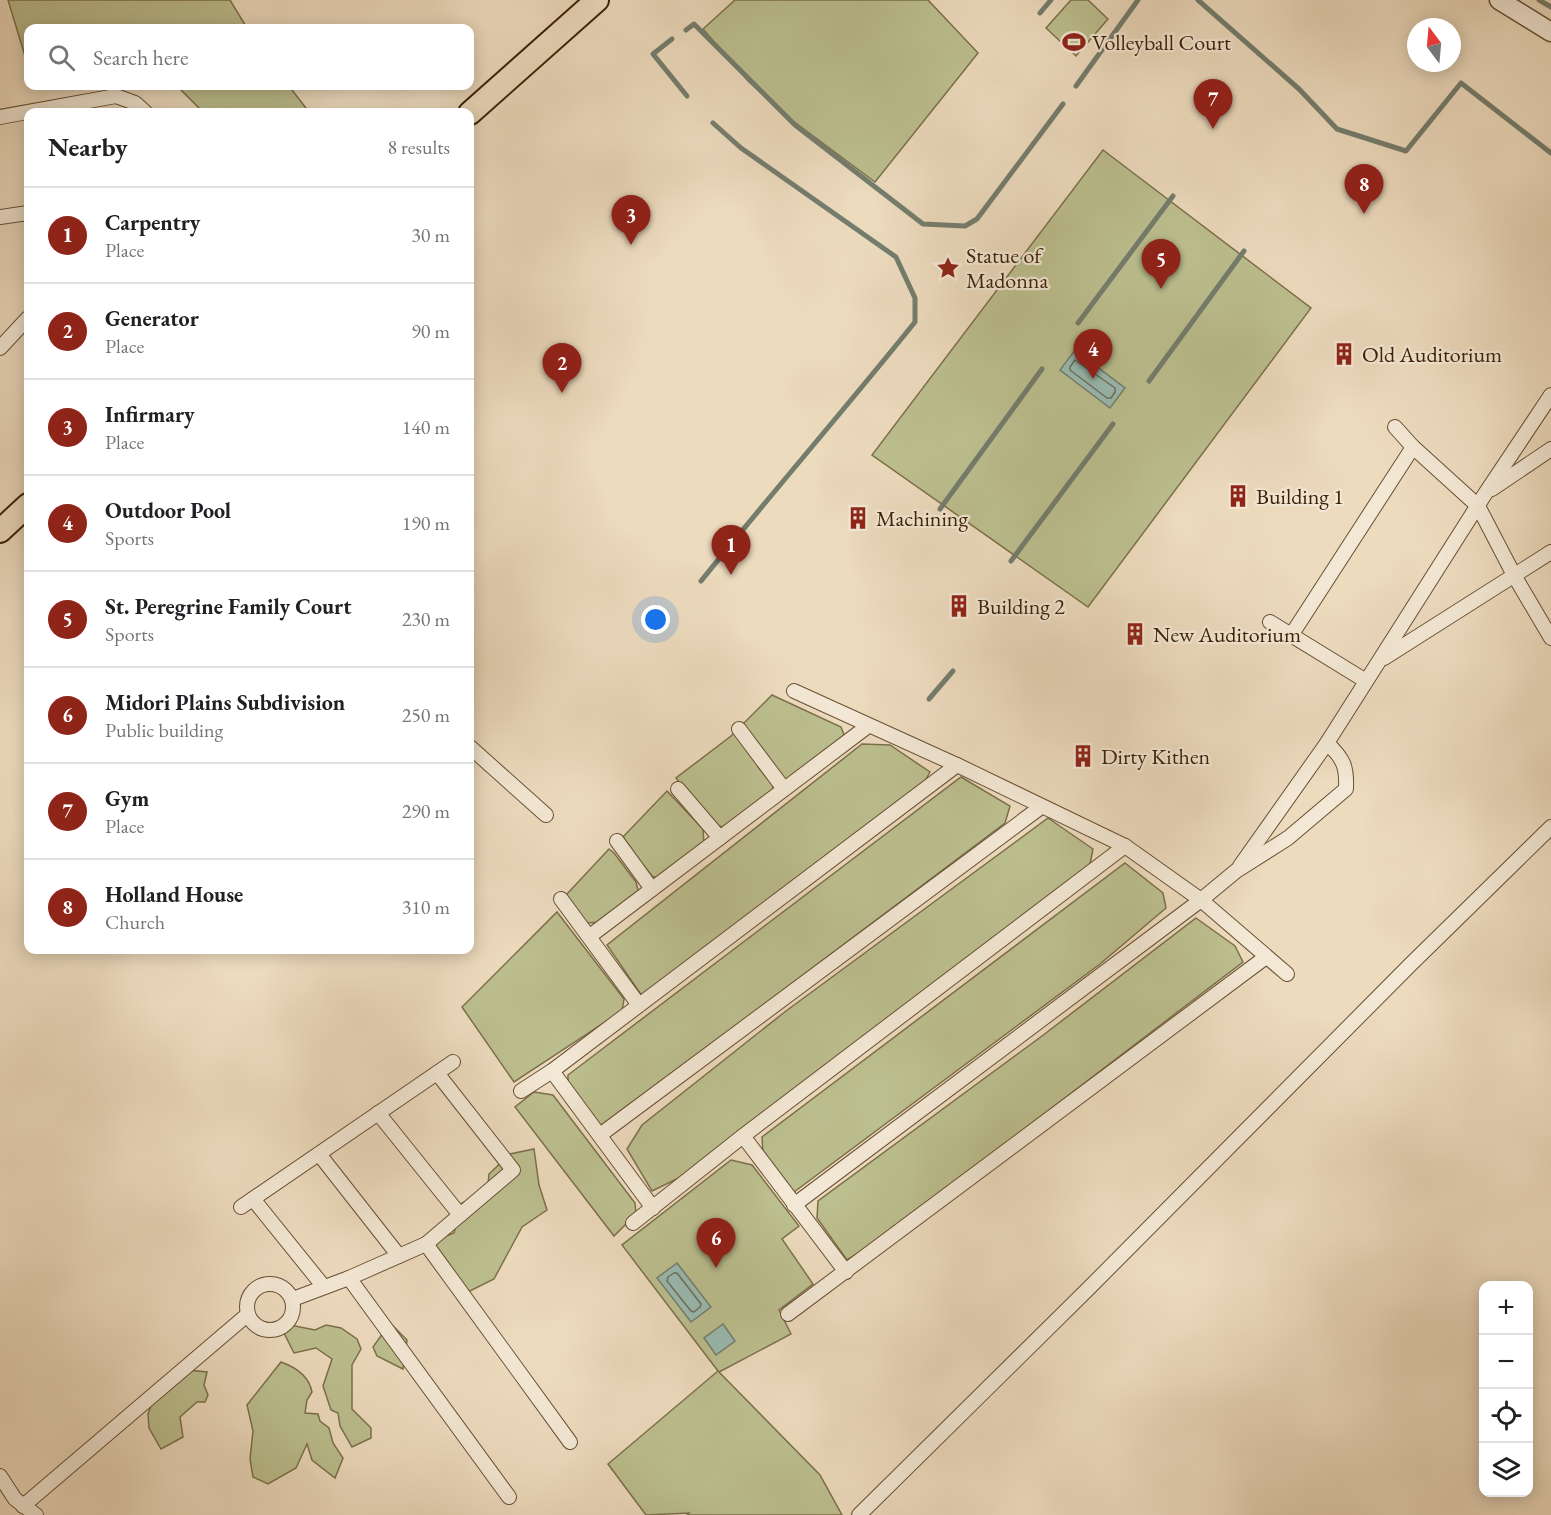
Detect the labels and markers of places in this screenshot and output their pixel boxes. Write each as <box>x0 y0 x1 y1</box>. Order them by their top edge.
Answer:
place label: Volleyball Court <box>1092 28 1231 57</box>
sports icon: Volleyball Court <box>1061 29 1087 55</box>
pin: 7 <box>1194 80 1232 129</box>
pin: 8 <box>1344 164 1384 214</box>
pin: 3 <box>612 196 650 245</box>
pin: 5 <box>1142 240 1180 289</box>
place label: Statue of Madonna <box>966 241 1048 295</box>
place icon: Statue of Madonna <box>935 255 961 281</box>
pin: 4 <box>1074 330 1112 379</box>
place label: Old Auditorium <box>1362 340 1502 369</box>
building icon: Old Auditorium <box>1331 341 1357 367</box>
pin: 2 <box>542 344 582 393</box>
place label: Building 1 <box>1256 482 1344 511</box>
building icon: Building 1 <box>1225 483 1251 509</box>
place label: Machining <box>876 504 968 533</box>
building icon: Machining <box>845 505 871 531</box>
pin: 1 <box>712 526 750 575</box>
place label: Building 2 <box>977 592 1065 621</box>
building icon: Building 2 <box>946 593 972 619</box>
place label: New Auditorium <box>1153 620 1301 649</box>
building icon: New Auditorium <box>1122 621 1148 647</box>
place label: Dirty Kithen <box>1101 742 1210 771</box>
building icon: Dirty Kithen <box>1070 743 1096 769</box>
pin: 6 <box>696 1218 736 1268</box>

